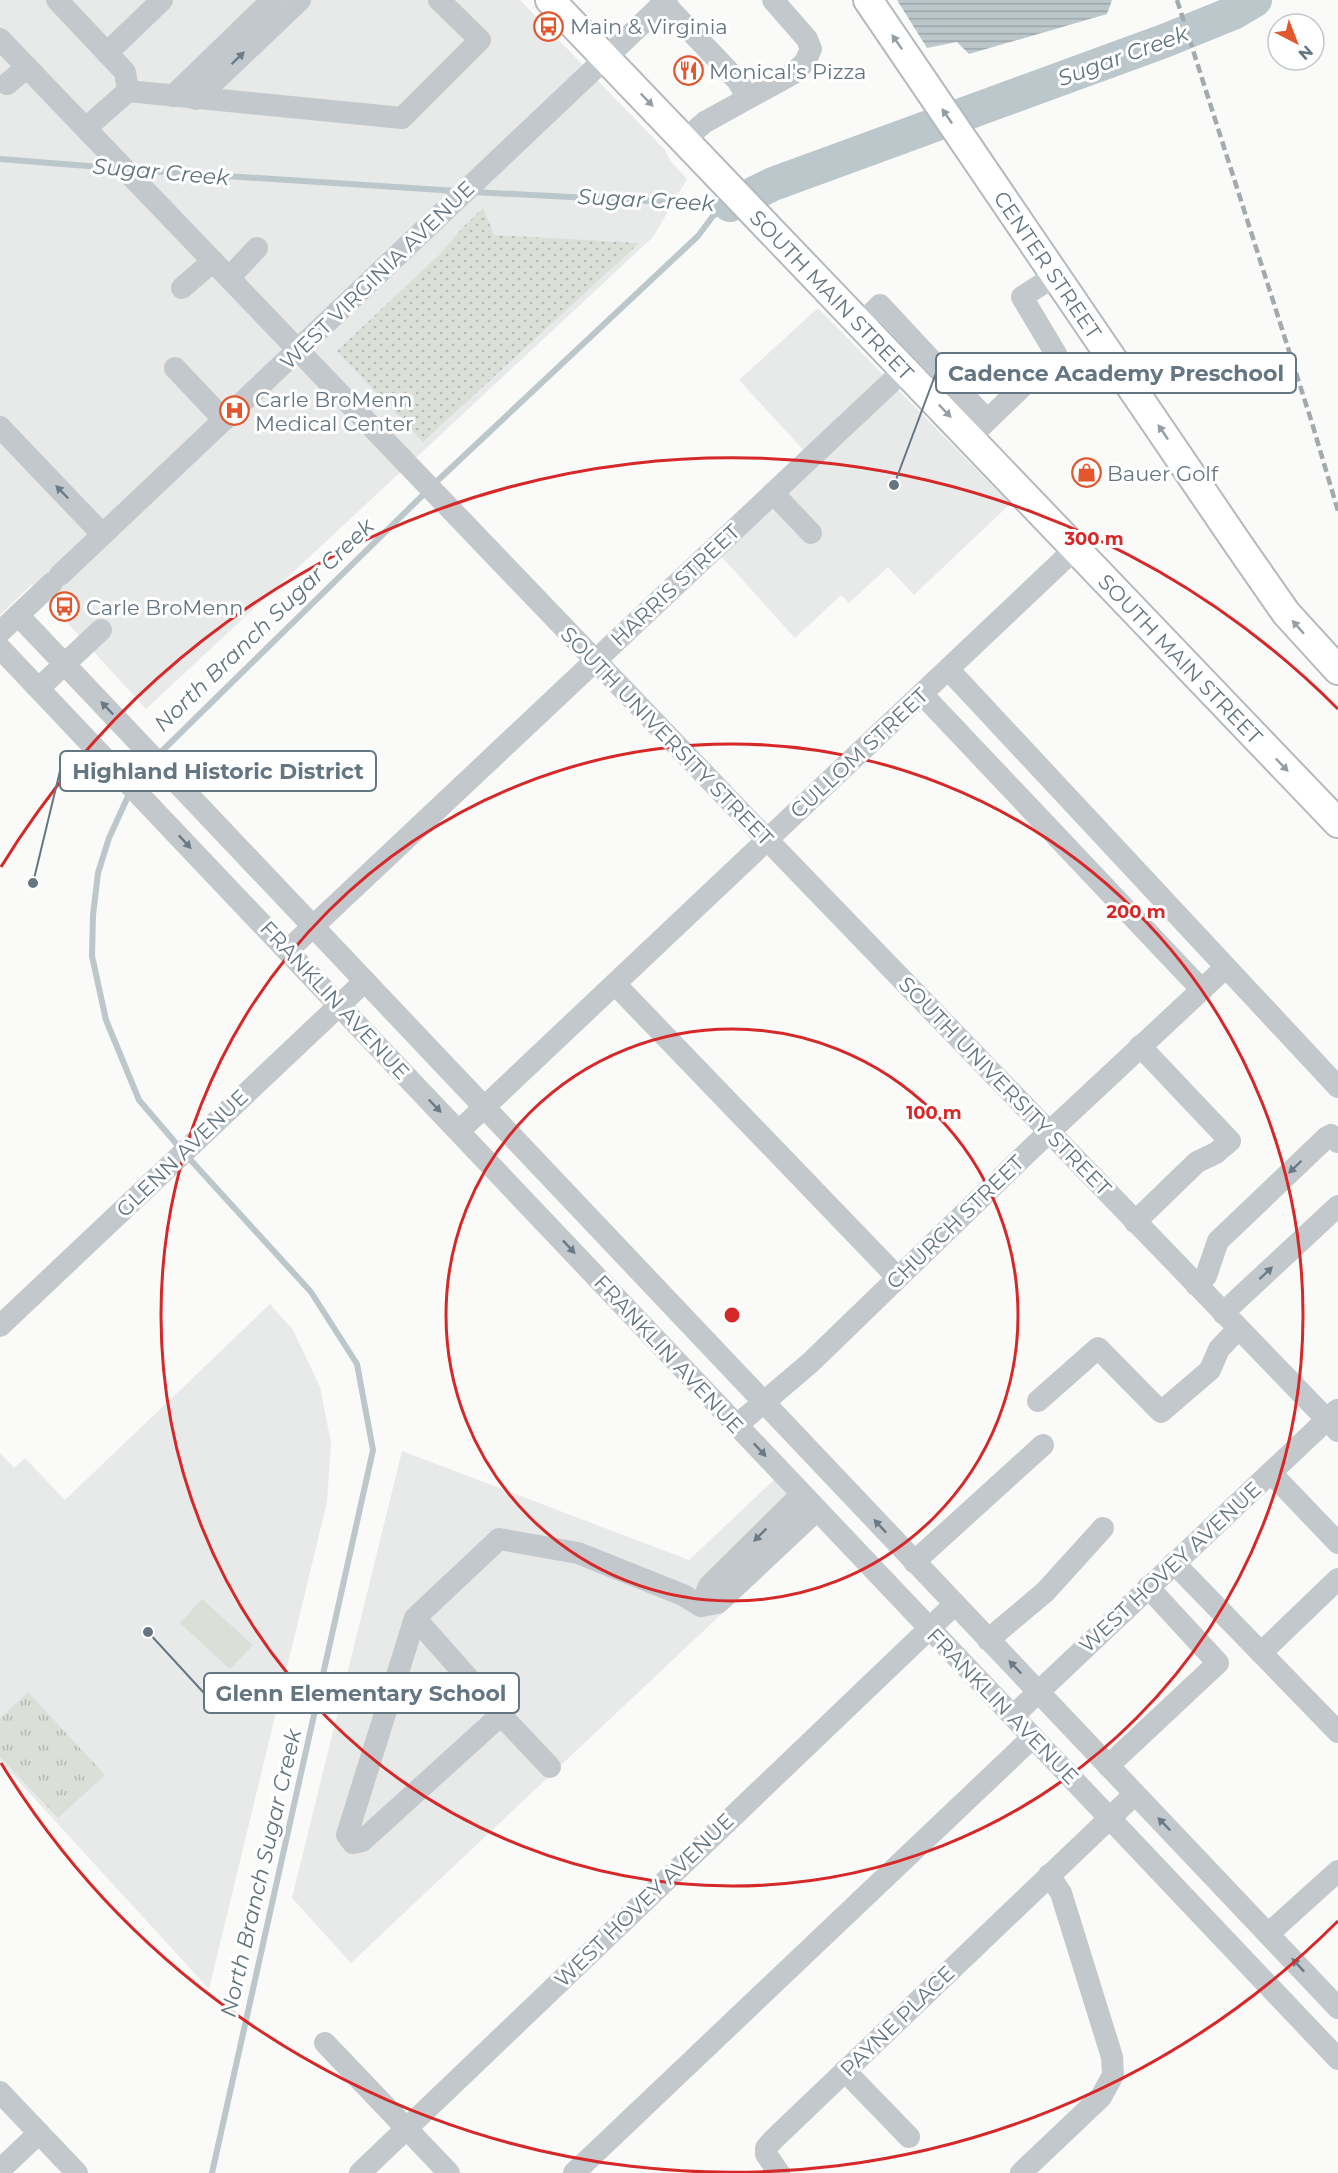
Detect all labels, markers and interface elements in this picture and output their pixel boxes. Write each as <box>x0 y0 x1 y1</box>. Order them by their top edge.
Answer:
bus stop icon: Main & Virginia <box>533 10 565 42</box>
north arrow <box>1266 12 1326 72</box>
place label: Main & Virginia <box>570 14 728 39</box>
water label: Sugar Creek <box>1054 20 1193 92</box>
one-way arrow <box>891 33 902 50</box>
text: N <box>1295 41 1317 64</box>
one-way arrow <box>231 52 245 66</box>
restaurant icon: Monical's Pizza <box>672 55 704 87</box>
place label: Monical's Pizza <box>709 59 867 84</box>
one-way arrow <box>639 93 653 107</box>
one-way arrow <box>941 108 953 124</box>
water label: Sugar Creek <box>92 153 231 191</box>
street label: WEST VIRGINIA AVENUE <box>275 176 479 374</box>
water label: Sugar Creek <box>577 183 716 217</box>
street label: CENTER STREET <box>989 186 1107 343</box>
street label: SOUTH MAIN STREET <box>745 205 919 385</box>
callout: Cadence Academy Preschool <box>936 353 1296 393</box>
text: Cadence Academy Preschool <box>948 360 1284 387</box>
place label: Carle BroMenn Medical Center <box>255 387 414 436</box>
hospital icon: Carle BroMenn Medical Center <box>218 395 250 427</box>
one-way arrow <box>938 403 951 418</box>
one-way arrow <box>1157 425 1169 441</box>
shop icon: Bauer Golf <box>1070 457 1102 489</box>
place label: Bauer Golf <box>1107 461 1219 486</box>
one-way arrow <box>56 485 69 500</box>
water label: North Branch Sugar Creek <box>148 512 380 737</box>
street label: HARRIS STREET <box>605 519 745 651</box>
text: 300 m <box>1063 528 1124 550</box>
street label: SOUTH MAIN STREET <box>1094 569 1268 749</box>
bus stop icon: Carle BroMenn <box>49 591 81 623</box>
place label: Carle BroMenn <box>86 595 244 620</box>
one-way arrow <box>1292 619 1305 635</box>
street label: SOUTH UNIVERSITY STREET <box>556 621 778 851</box>
street label: CULLOM STREET <box>785 683 933 823</box>
one-way arrow <box>101 701 114 716</box>
callout: Highland Historic District <box>60 751 376 791</box>
one-way arrow <box>1275 757 1289 771</box>
text: Highland Historic District <box>72 758 364 785</box>
one-way arrow <box>178 834 192 849</box>
text: 200 m <box>1106 901 1166 923</box>
street label: FRANKLIN AVENUE <box>255 916 415 1084</box>
street label: SOUTH UNIVERSITY STREET <box>894 971 1116 1201</box>
street label: GLENN AVENUE <box>111 1084 253 1222</box>
one-way arrow <box>427 1098 441 1112</box>
text: 100 m <box>906 1102 962 1124</box>
street label: CHURCH STREET <box>881 1150 1029 1294</box>
one-way arrow <box>1289 1160 1303 1174</box>
one-way arrow <box>561 1240 575 1254</box>
one-way arrow <box>1258 1267 1273 1280</box>
street label: FRANKLIN AVENUE <box>589 1270 749 1438</box>
centre of rings <box>722 1305 742 1325</box>
one-way arrow <box>753 1442 766 1457</box>
street label: WEST HOVEY AVENUE <box>1074 1476 1266 1658</box>
one-way arrow <box>874 1519 887 1534</box>
one-way arrow <box>753 1528 768 1542</box>
street label: FRANKLIN AVENUE <box>922 1623 1084 1789</box>
one-way arrow <box>1008 1661 1022 1675</box>
callout: Glenn Elementary School <box>204 1673 519 1713</box>
text: Glenn Elementary School <box>216 1680 506 1707</box>
water label: North Branch Sugar Creek <box>215 1725 308 2020</box>
street label: WEST HOVEY AVENUE <box>549 1808 739 1992</box>
one-way arrow <box>1157 1817 1171 1831</box>
one-way arrow <box>1291 1958 1305 1973</box>
street label: PAYNE PLACE <box>835 1960 959 2082</box>

